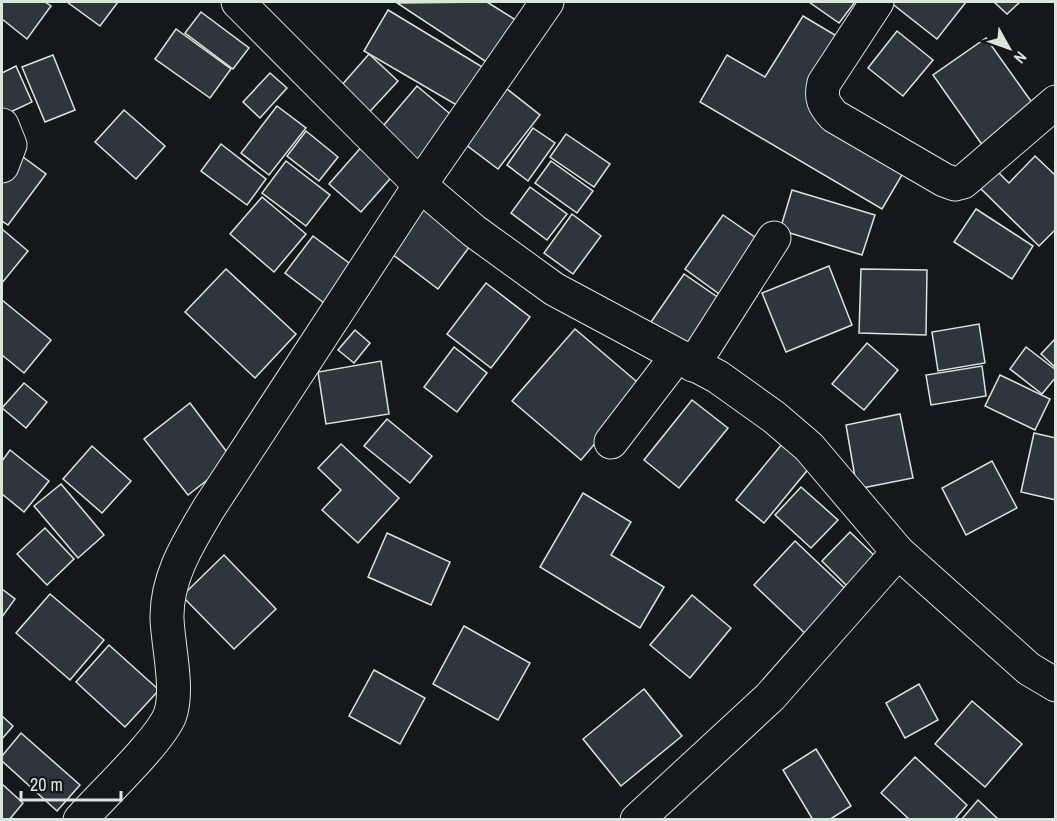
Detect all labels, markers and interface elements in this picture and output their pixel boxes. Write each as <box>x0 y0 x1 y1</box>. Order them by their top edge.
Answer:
north arrow <box>979 18 1039 78</box>
text: N <box>1009 47 1032 68</box>
scale bar <box>21 764 122 802</box>
text: 20 m <box>30 772 63 797</box>

